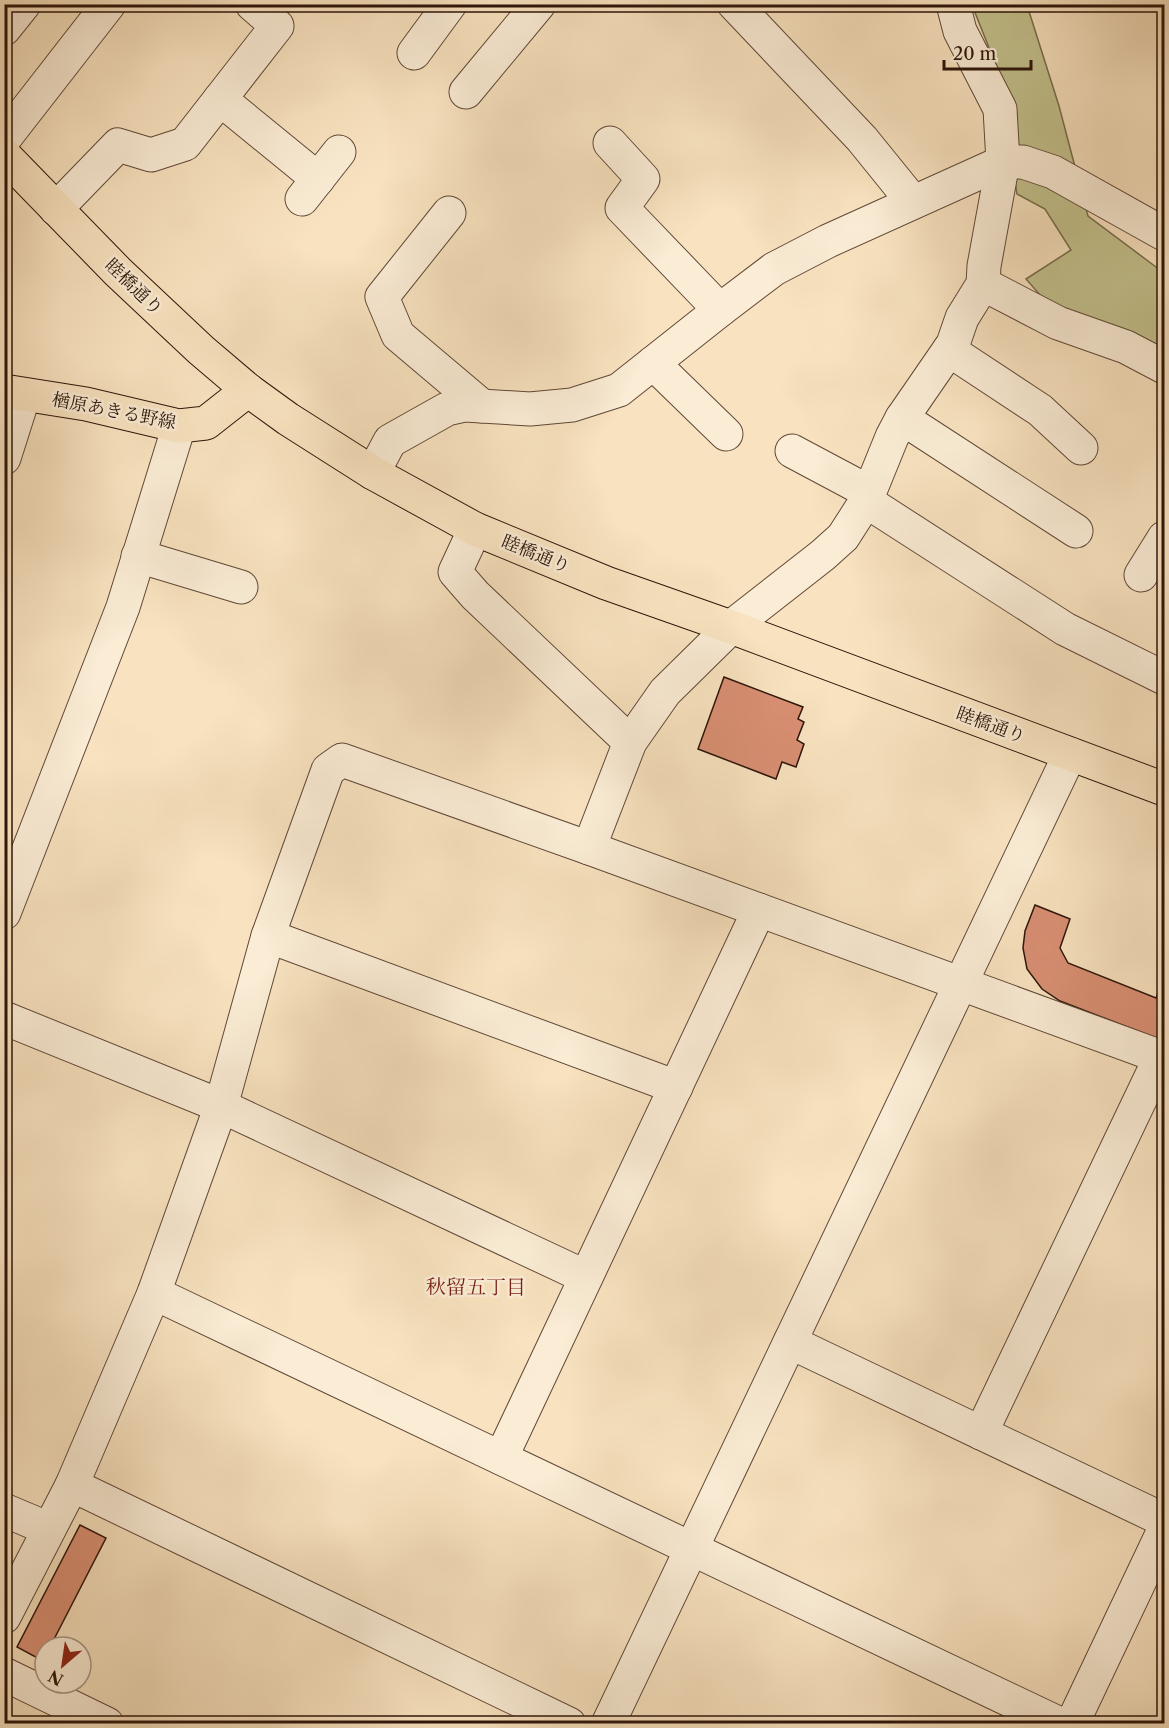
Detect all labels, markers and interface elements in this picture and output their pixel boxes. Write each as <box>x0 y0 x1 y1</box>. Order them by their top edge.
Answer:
scale bar <box>944 33 1031 71</box>
text: 20 m <box>953 43 997 65</box>
street label: 睦橋通り <box>100 254 168 320</box>
street label: 楢原あきる野線 <box>50 388 178 434</box>
street label: 睦橋通り <box>499 530 573 578</box>
street label: 睦橋通り <box>953 702 1029 748</box>
district label: 秋留五丁目 <box>426 1275 526 1299</box>
north arrow <box>33 1635 93 1695</box>
text: N <box>45 1666 67 1690</box>

